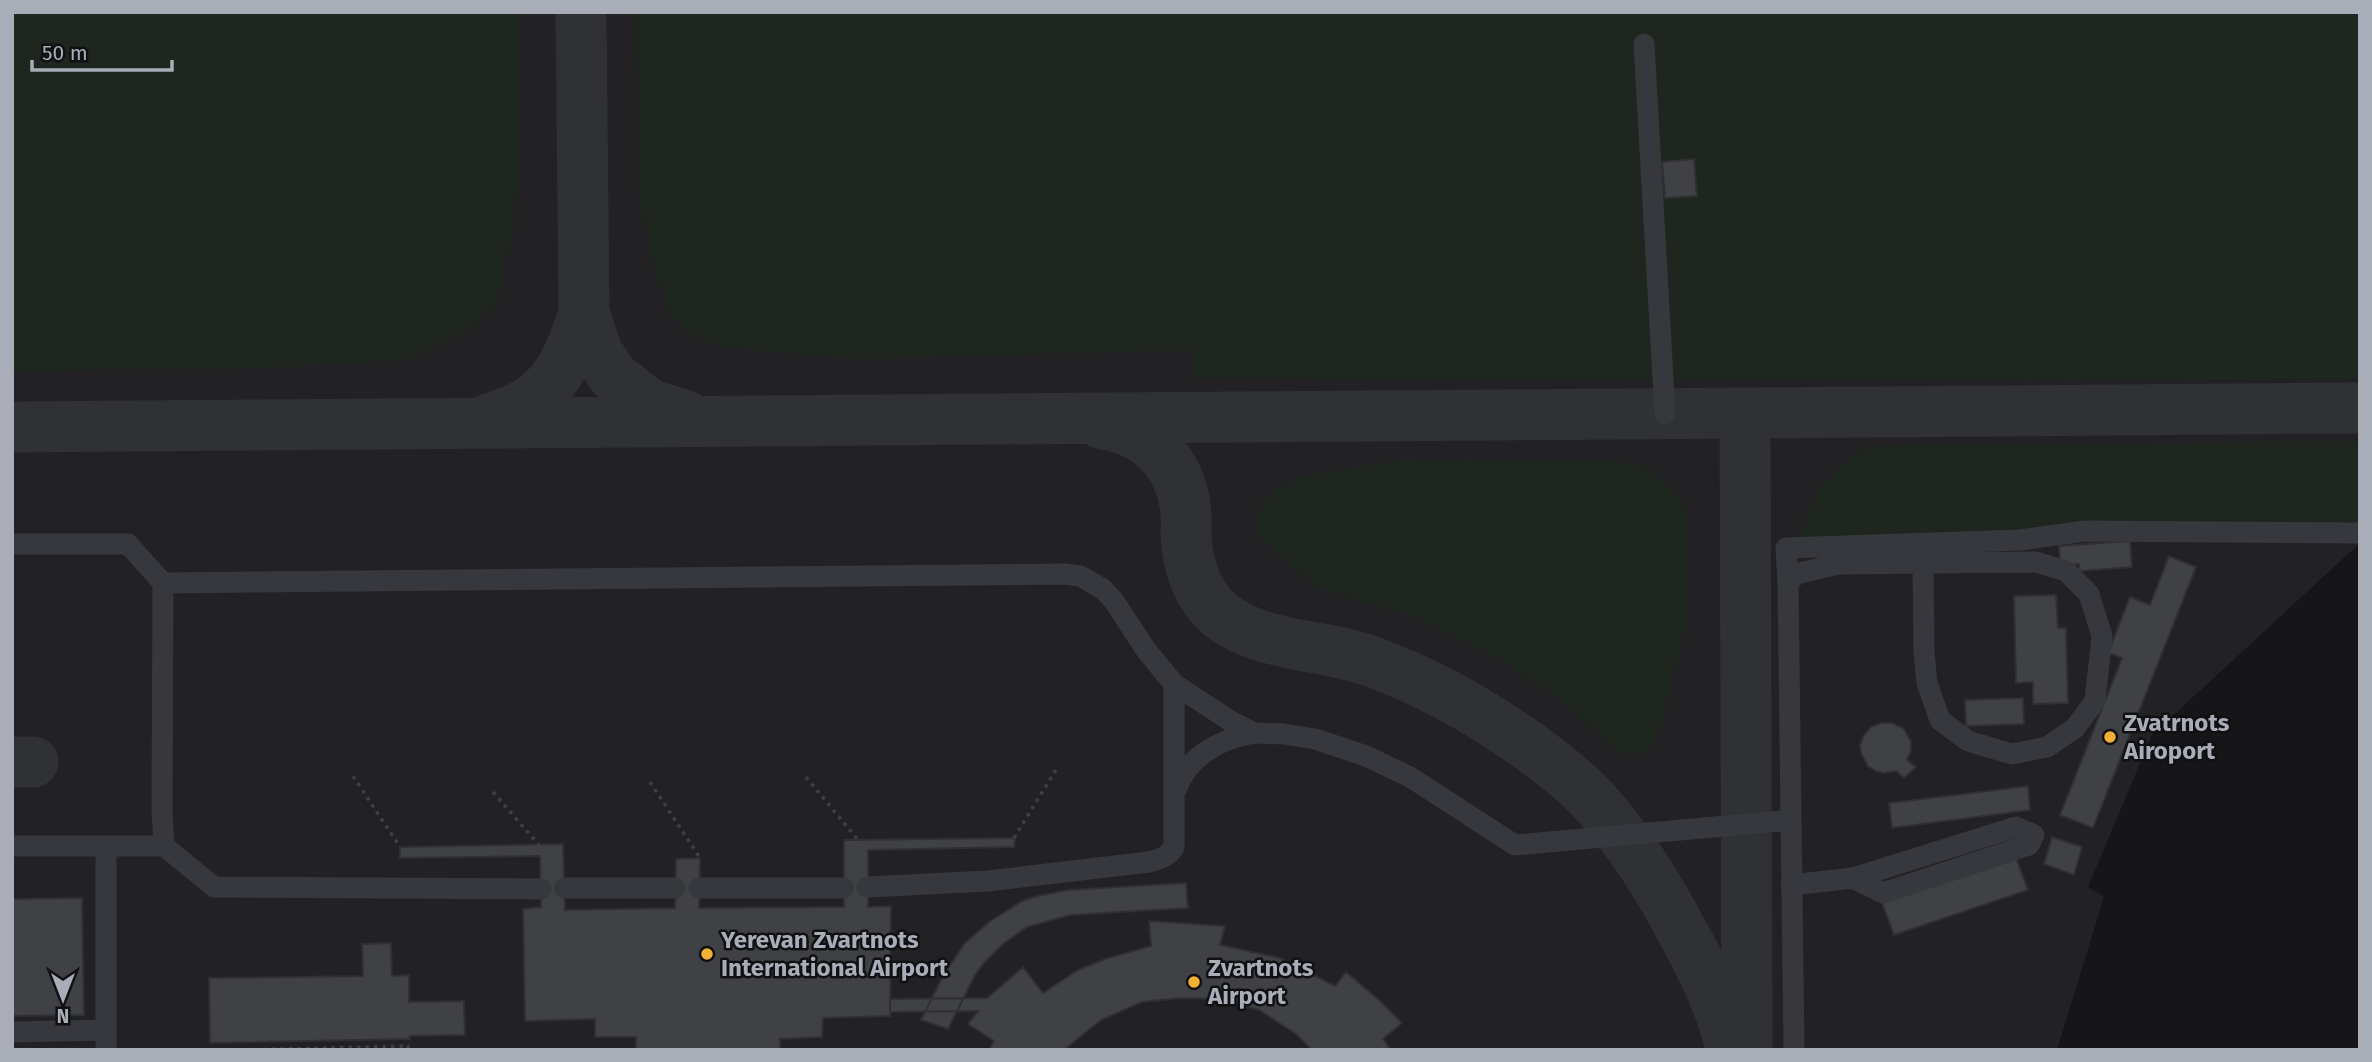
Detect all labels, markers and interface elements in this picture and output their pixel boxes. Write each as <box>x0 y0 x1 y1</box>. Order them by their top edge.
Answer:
scale bar <box>32 28 172 72</box>
text: 50 m <box>42 40 88 66</box>
place label: Zvatrnots Airoport <box>2123 709 2230 765</box>
marker: Zvatrnots Airoport <box>2102 729 2118 745</box>
place label: Yerevan Zvartnots International Airport <box>720 926 949 982</box>
marker: Yerevan Zvartnots International Airport <box>699 946 715 962</box>
place label: Zvartnots Airport <box>1207 954 1314 1010</box>
north arrow <box>28 964 98 1034</box>
marker: Zvartnots Airport <box>1186 974 1202 990</box>
text: N <box>57 1004 69 1027</box>

